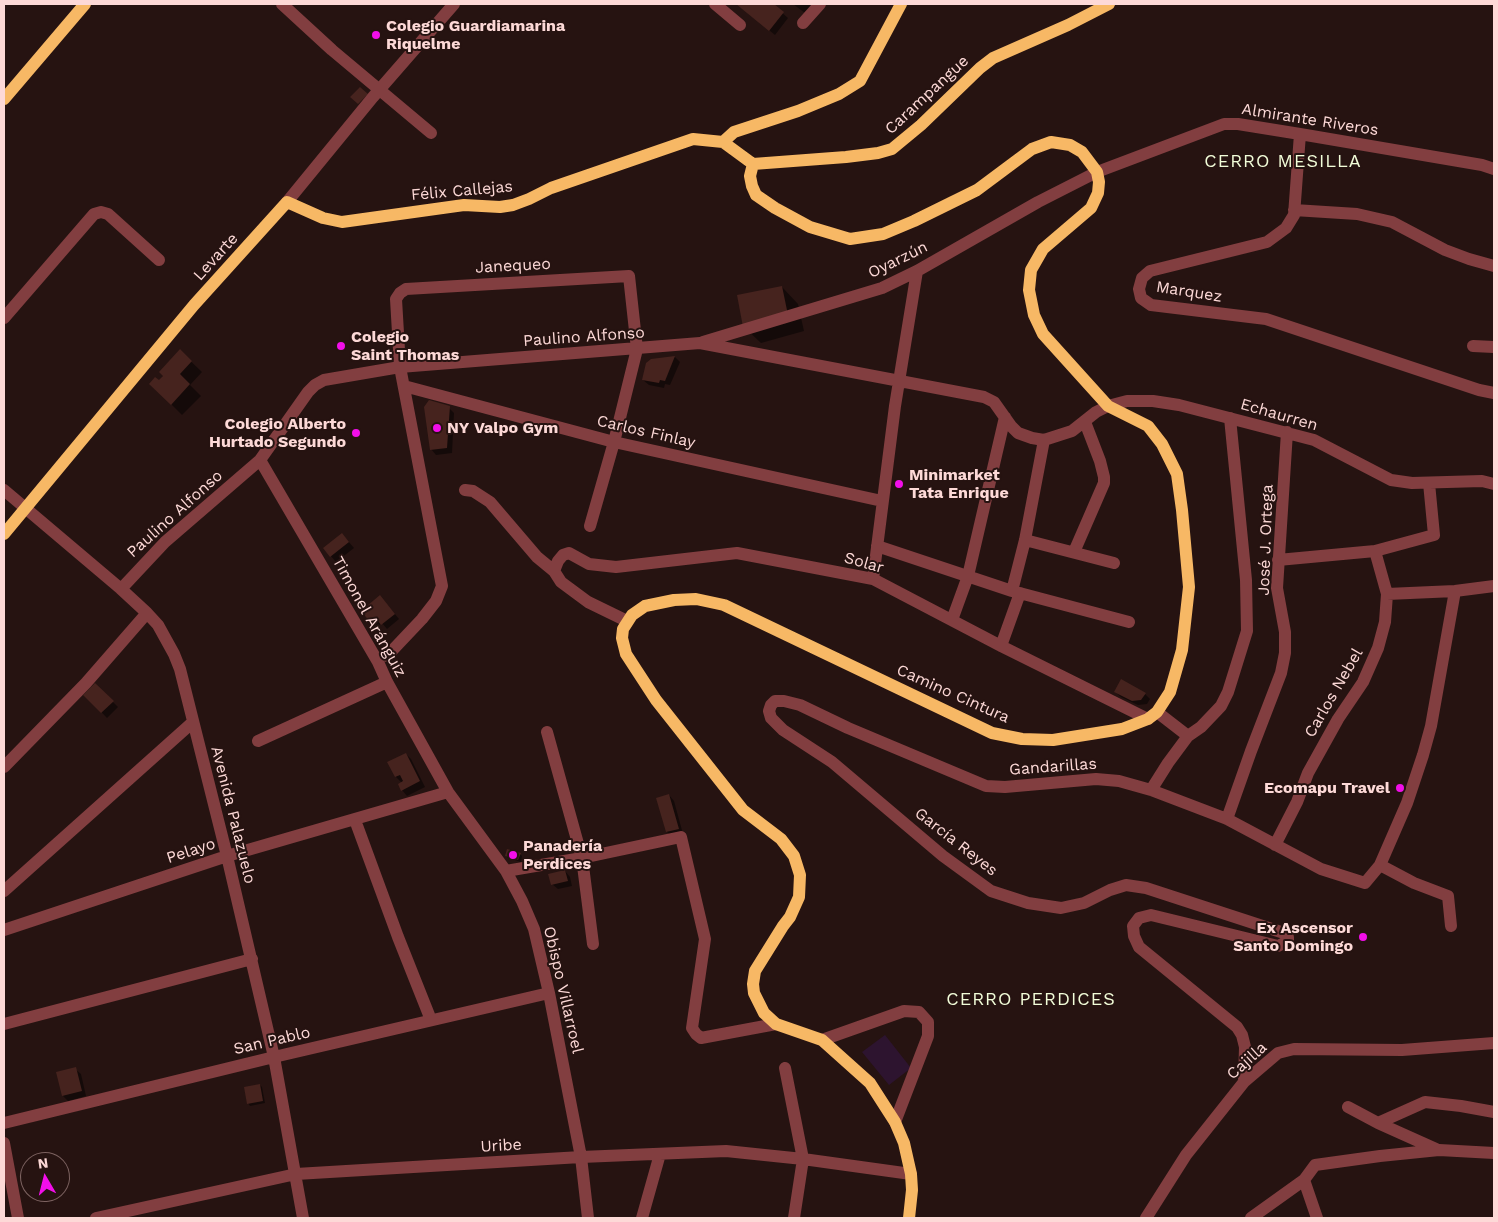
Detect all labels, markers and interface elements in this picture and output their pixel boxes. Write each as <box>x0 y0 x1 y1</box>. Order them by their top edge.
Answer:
place label: Colegio Guardiamarina Riquelme <box>386 16 565 54</box>
marker: Colegio Guardiamarina Riquelme <box>370 29 382 41</box>
street label: Carampangue <box>881 51 973 139</box>
street label: Almirante Riveros <box>1240 100 1380 140</box>
district label: CERRO MESILLA <box>1203 151 1363 173</box>
street label: Félix Callejas <box>410 177 514 205</box>
street label: Levarte <box>190 229 242 285</box>
street label: Oyarzún <box>865 237 931 283</box>
street label: Janequeo <box>475 254 551 278</box>
street label: Marquez <box>1155 277 1223 307</box>
street label: Paulino Alfonso <box>523 323 645 351</box>
place label: Colegio Saint Thomas <box>351 327 459 365</box>
marker: Colegio Saint Thomas <box>335 340 347 352</box>
street label: Echaurren <box>1238 395 1320 435</box>
street label: Carlos Finlay <box>595 411 697 453</box>
place label: Colegio Alberto Hurtado Segundo <box>209 414 346 452</box>
place label: NY Valpo Gym <box>447 418 558 438</box>
marker: NY Valpo Gym <box>431 422 443 434</box>
marker: Colegio Alberto Hurtado Segundo <box>350 427 362 439</box>
place label: Minimarket Tata Enrique <box>909 465 1009 503</box>
street label: Paulino Alfonso <box>123 466 227 562</box>
marker: Minimarket Tata Enrique <box>893 478 905 490</box>
street label: José J. Ortega <box>1254 484 1278 596</box>
street label: Solar <box>842 548 886 578</box>
street label: Timonel Aránguiz <box>328 553 410 681</box>
street label: Carlos Nebel <box>1301 645 1367 741</box>
street label: Camino Cintura <box>894 661 1012 727</box>
street label: Avenida Palazuelo <box>207 744 259 886</box>
street label: Gandarillas <box>1009 754 1097 780</box>
place label: Ecomapu Travel <box>1264 778 1390 798</box>
marker: Ecomapu Travel <box>1394 782 1406 794</box>
street label: García Reyes <box>911 804 1001 880</box>
street label: Pelayo <box>164 834 218 868</box>
place label: Panadería Perdices <box>523 836 602 874</box>
marker: Panadería Perdices <box>507 849 519 861</box>
place label: Ex Ascensor Santo Domingo <box>1233 918 1353 956</box>
street label: Obispo Villarroel <box>539 925 587 1055</box>
marker: Ex Ascensor Santo Domingo <box>1357 931 1369 943</box>
district label: CERRO PERDICES <box>945 989 1117 1011</box>
street label: San Pablo <box>232 1023 312 1059</box>
street label: Cajilla <box>1223 1038 1271 1084</box>
street label: Uribe <box>480 1135 522 1157</box>
north arrow <box>20 1152 70 1202</box>
text: N <box>37 1154 49 1172</box>

